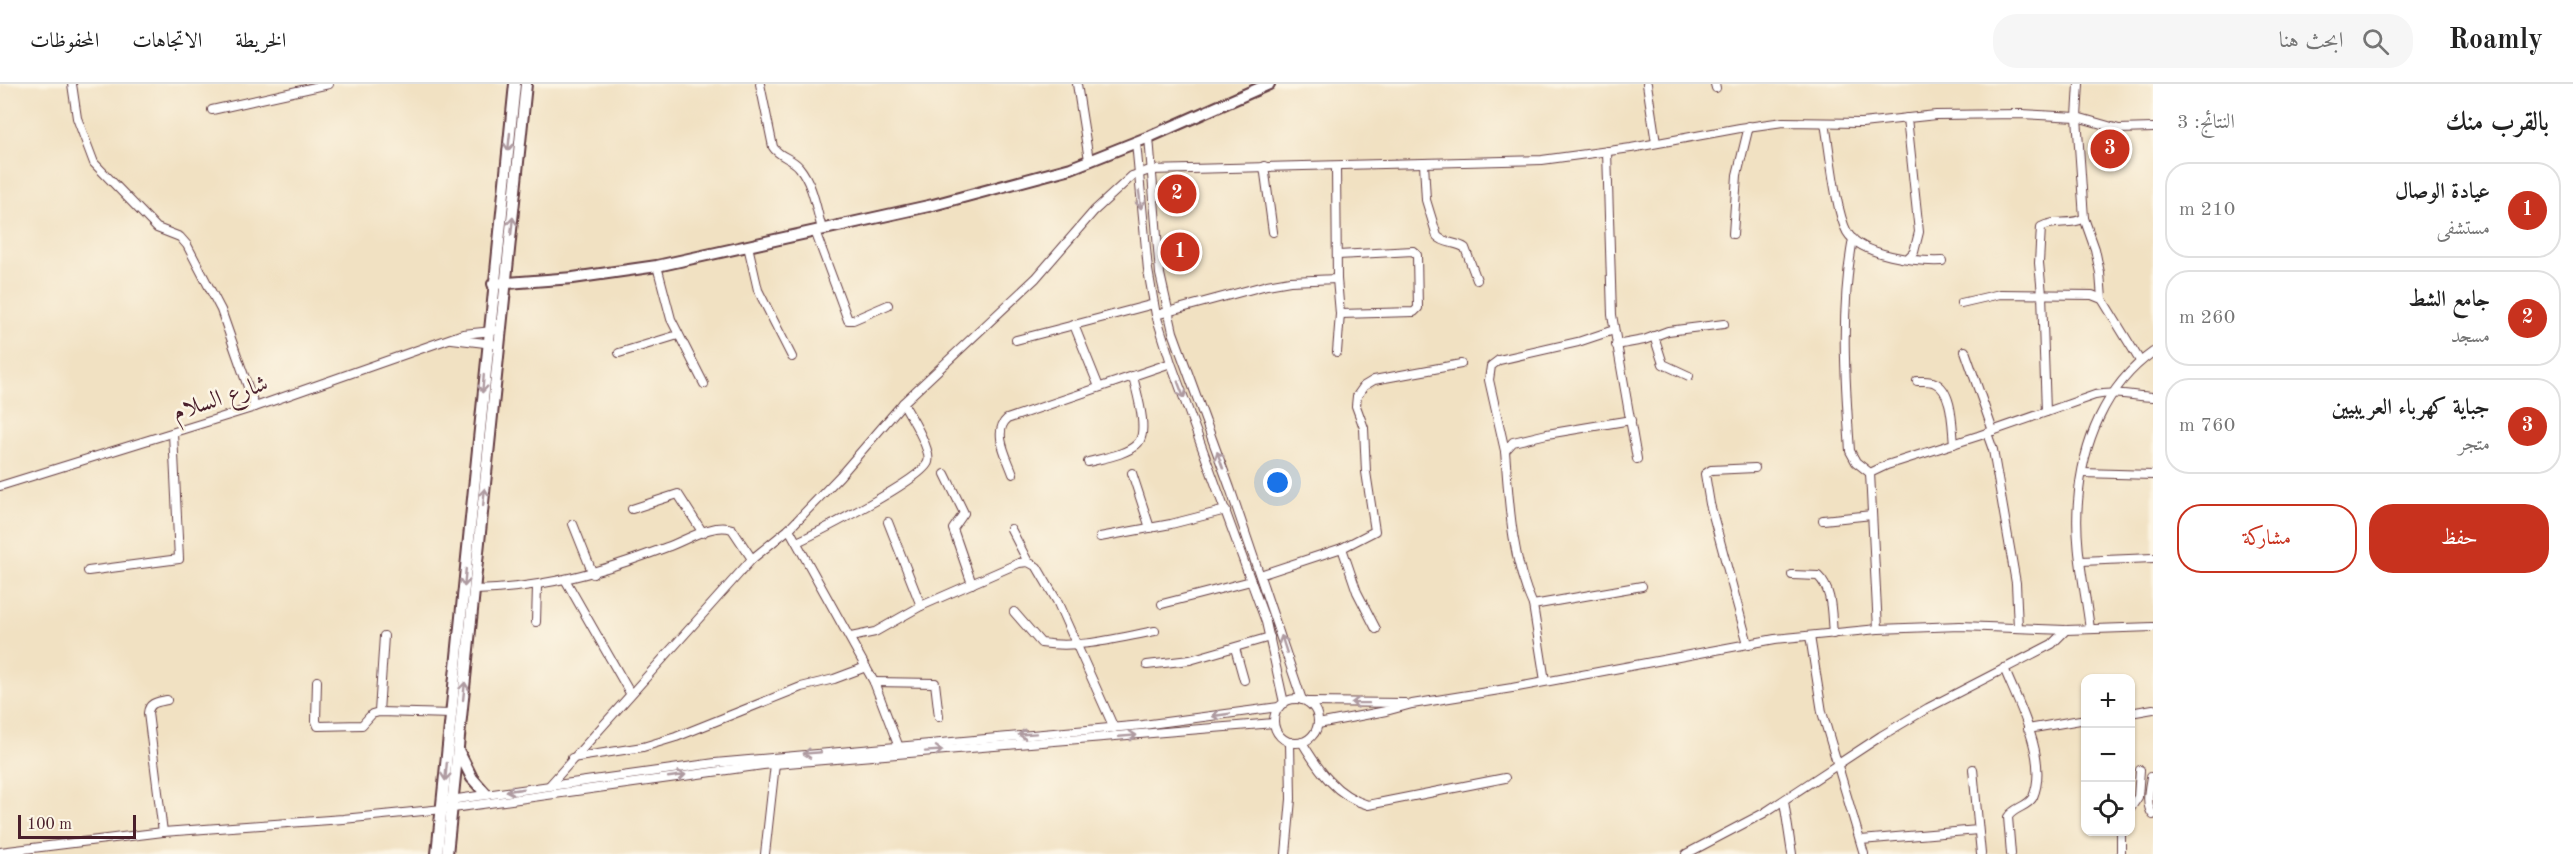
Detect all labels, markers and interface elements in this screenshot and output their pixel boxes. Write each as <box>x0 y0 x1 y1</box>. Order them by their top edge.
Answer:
search box <box>1993 14 2413 68</box>
icon: search <box>2359 25 2392 58</box>
text: Roamly <box>2449 27 2543 55</box>
text: ابحث هنا <box>2279 30 2344 52</box>
text: المحفوظات <box>30 31 99 52</box>
text: الاتجاهات <box>132 31 202 52</box>
text: الخريطة <box>235 31 286 52</box>
text: بالقرب منك <box>2446 110 2549 136</box>
text: النتائج: 3 <box>2177 113 2235 133</box>
pin: 3 <box>2090 126 2130 172</box>
one-way arrow <box>503 132 514 152</box>
pin: 2 <box>1158 172 1196 216</box>
text: عيادة الوصال <box>2395 181 2490 203</box>
one-way arrow <box>1135 189 1146 209</box>
text: 210 m <box>2179 200 2235 220</box>
text: 1 <box>2522 200 2533 220</box>
one-way arrow <box>507 217 518 237</box>
text: مستشفى <box>2437 219 2490 239</box>
pin: 1 <box>1160 230 1200 274</box>
text: جامع الشط <box>2408 289 2490 311</box>
text: 260 m <box>2179 308 2235 328</box>
text: 2 <box>2522 308 2533 328</box>
text: مسجد <box>2451 327 2490 347</box>
street label: شارع السلام <box>170 372 273 432</box>
one-way arrow <box>477 374 488 393</box>
one-way arrow <box>1176 380 1187 399</box>
text: جباية كهرباء العريبيين <box>2332 397 2490 419</box>
text: 760 m <box>2179 416 2235 436</box>
text: 3 <box>2522 416 2533 436</box>
text: متجر <box>2458 435 2490 455</box>
one-way arrow <box>1213 451 1224 470</box>
your location <box>1263 468 1292 497</box>
one-way arrow <box>479 488 490 508</box>
button: مشاركة <box>2177 504 2357 573</box>
button: حفظ <box>2369 504 2549 573</box>
one-way arrow <box>459 568 470 588</box>
one-way arrow <box>1277 635 1288 654</box>
map controls <box>2081 674 2135 836</box>
button: + <box>2081 674 2135 728</box>
one-way arrow <box>459 682 470 702</box>
one-way arrow <box>1350 697 1370 709</box>
one-way arrow <box>1212 709 1232 720</box>
button: − <box>2081 728 2135 782</box>
one-way arrow <box>1018 729 1038 740</box>
one-way arrow <box>1118 730 1137 741</box>
one-way arrow <box>923 746 943 757</box>
one-way arrow <box>803 748 823 759</box>
one-way arrow <box>440 762 451 782</box>
one-way arrow <box>667 770 686 781</box>
button: locate <box>2081 782 2135 836</box>
one-way arrow <box>505 785 525 796</box>
scale bar <box>18 812 136 840</box>
text: 100 m <box>27 817 72 833</box>

